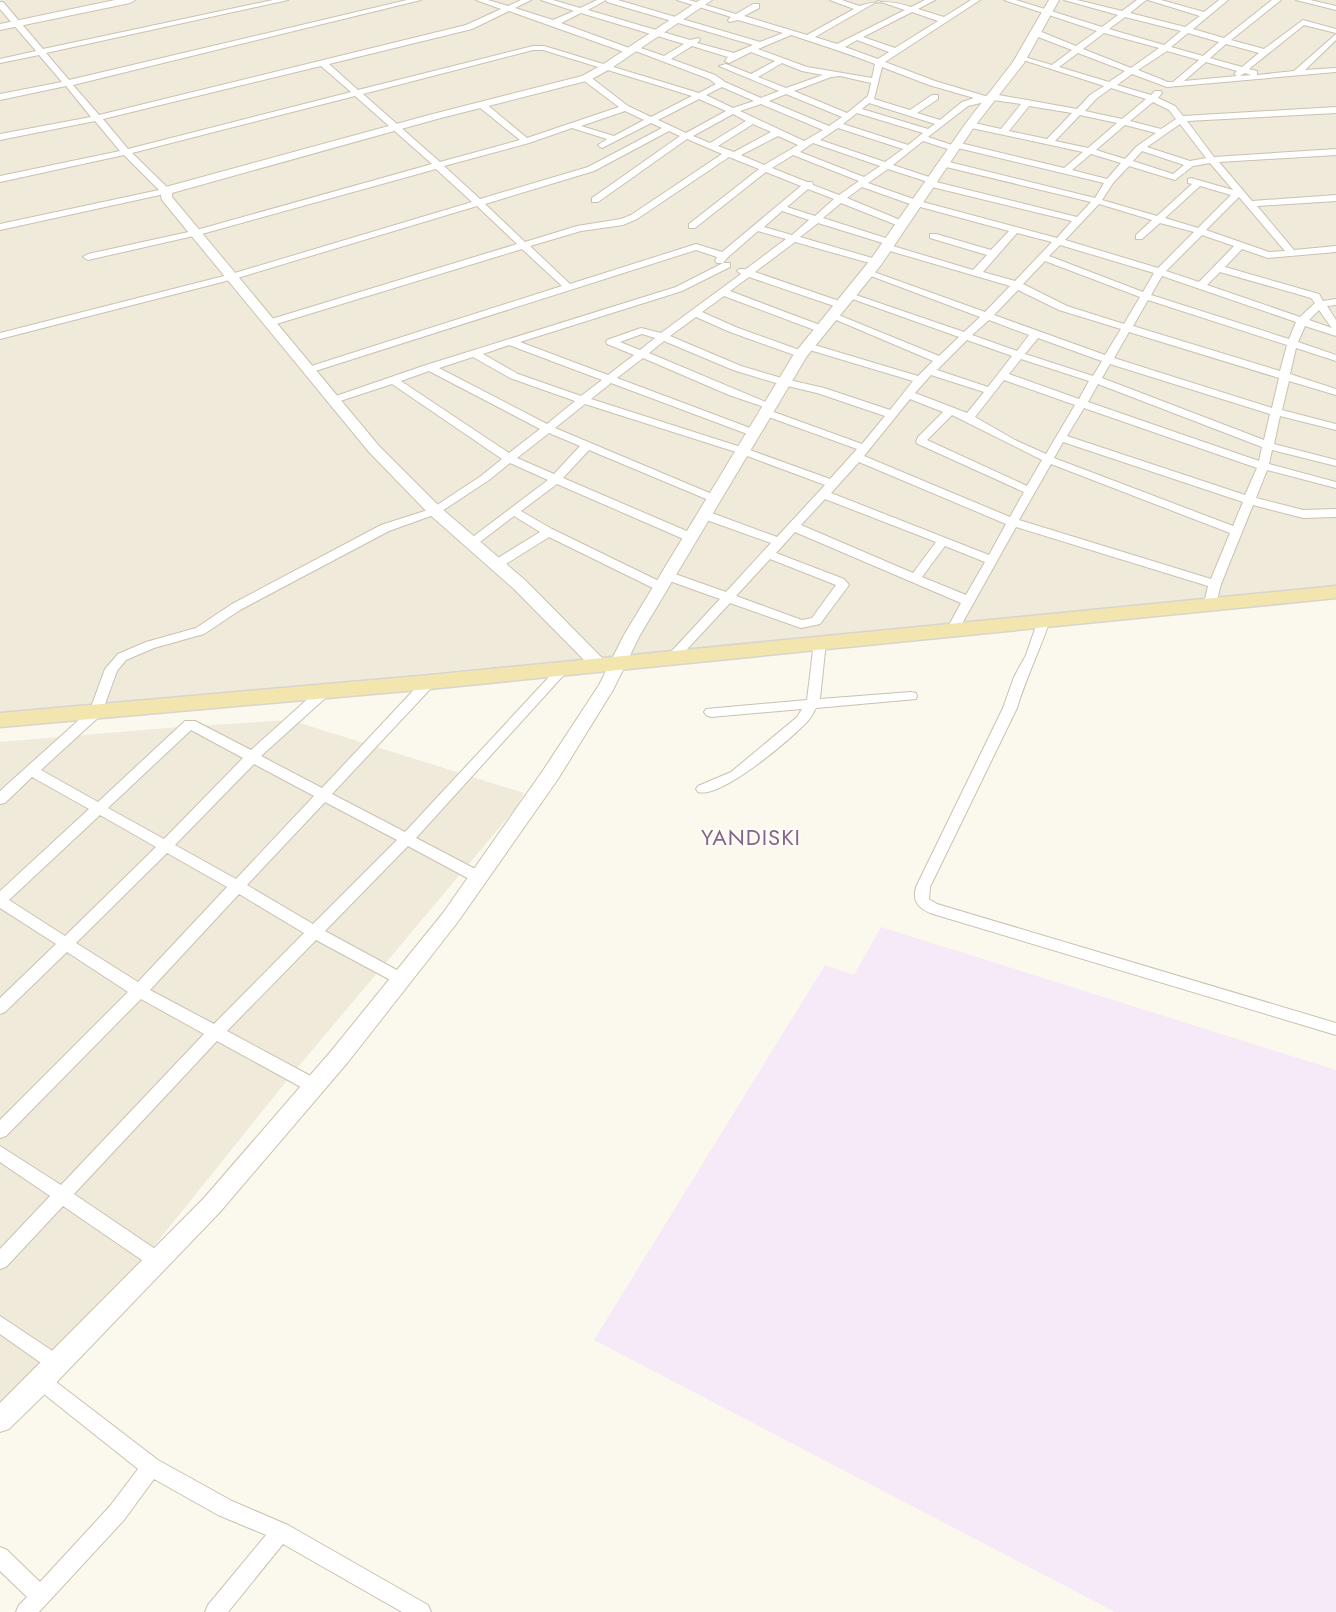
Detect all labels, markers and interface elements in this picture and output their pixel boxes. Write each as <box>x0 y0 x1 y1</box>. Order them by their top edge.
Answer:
district label: YANDISKI <box>701 821 801 853</box>

